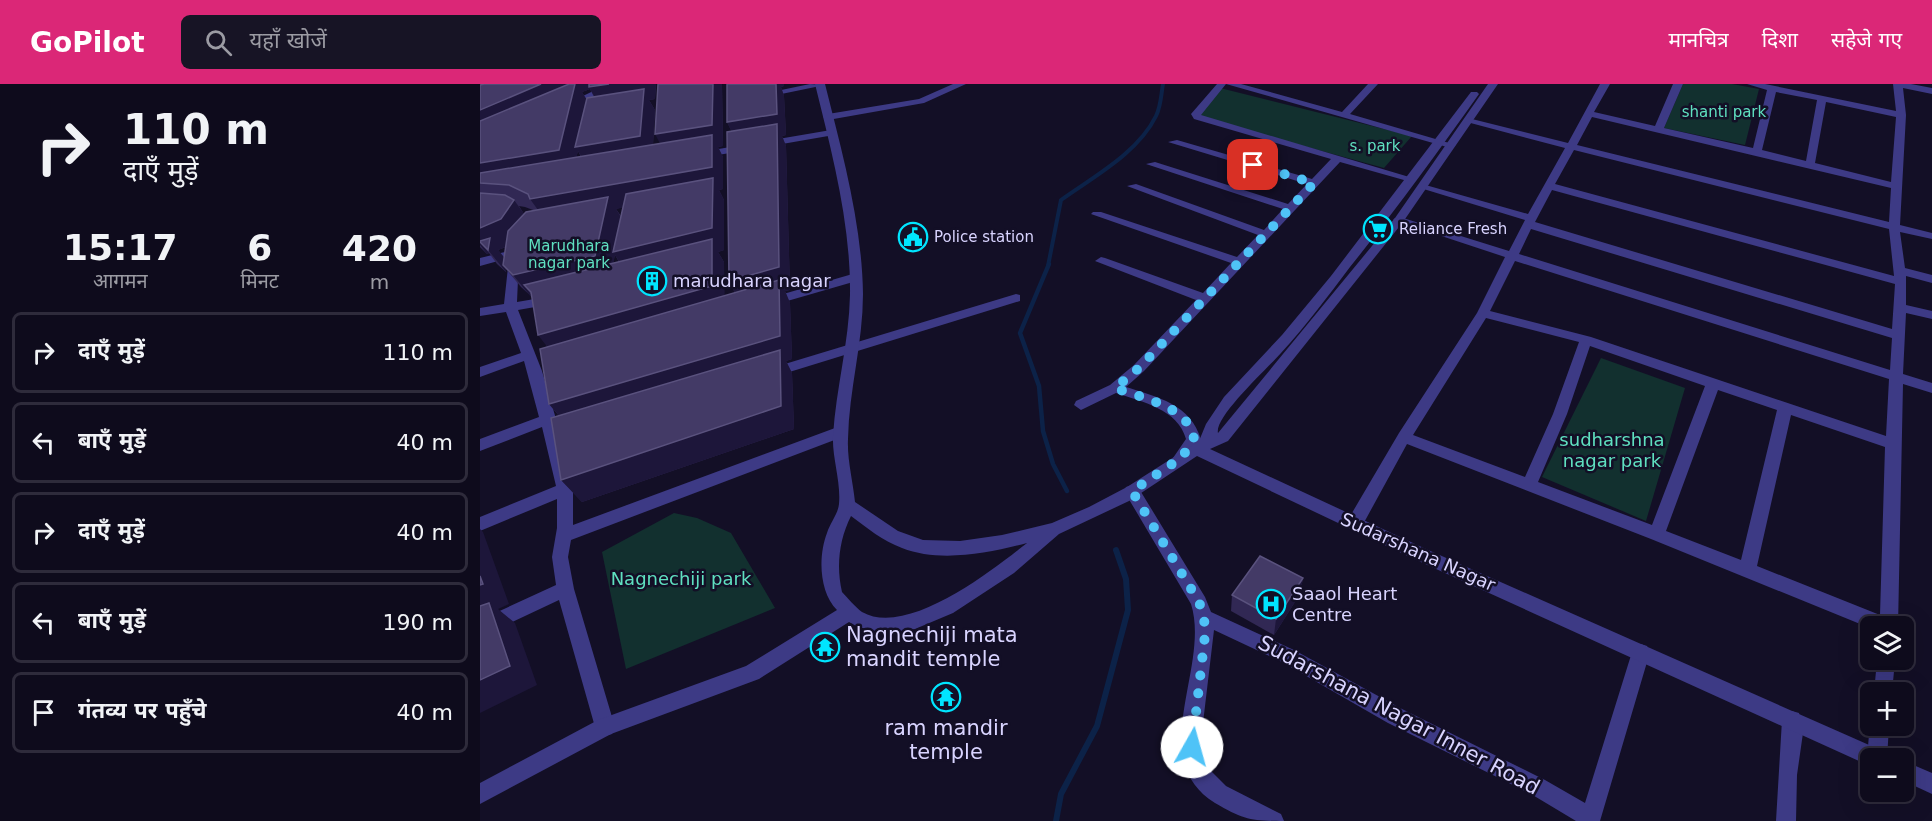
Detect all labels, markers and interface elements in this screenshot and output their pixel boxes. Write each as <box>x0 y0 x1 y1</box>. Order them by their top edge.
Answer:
search box <box>181 15 601 69</box>
text: GoPilot <box>30 26 145 59</box>
icon: search <box>202 26 235 59</box>
text: यहाँ खोजें <box>250 28 327 53</box>
text: मानचित्र <box>1669 28 1729 52</box>
text: दिशा <box>1762 28 1798 52</box>
text: सहेजे गए <box>1831 28 1902 52</box>
park label: shanti park <box>1682 103 1767 121</box>
text: 110 m <box>123 105 269 154</box>
icon: right <box>24 108 102 186</box>
park label: s. park <box>1350 137 1401 155</box>
pin <box>1227 139 1278 190</box>
icon: arrive <box>1236 148 1269 181</box>
text: दाएँ मुड़ें <box>123 155 198 186</box>
supermarket icon: Reliance Fresh <box>1362 213 1394 245</box>
place label: Reliance Fresh <box>1399 220 1507 238</box>
public building icon: Police station <box>897 221 929 253</box>
text: 15:17 <box>63 227 178 268</box>
text: 6 <box>247 227 272 268</box>
text: 420 <box>342 228 417 269</box>
place label: Police station <box>934 228 1034 246</box>
park label: Marudhara nagar park <box>528 237 610 272</box>
building icon: marudhara nagar <box>636 265 668 297</box>
text: आगमन <box>93 269 148 293</box>
text: मिनट <box>241 269 279 293</box>
text: m <box>370 270 389 294</box>
place label: marudhara nagar <box>673 270 831 291</box>
icon: right <box>27 336 60 369</box>
text: दाएँ मुड़ें <box>78 338 145 363</box>
text: 110 m <box>383 340 453 365</box>
icon: left <box>27 426 60 459</box>
text: बाएँ मुड़ें <box>78 428 146 453</box>
park label: sudharshna nagar park <box>1559 429 1665 471</box>
text: 40 m <box>397 430 453 455</box>
street label: Sudarshana Nagar <box>1338 508 1499 595</box>
icon: right <box>27 516 60 549</box>
text: दाएँ मुड़ें <box>78 518 145 543</box>
text: 40 m <box>397 520 453 545</box>
park label: Nagnechiji park <box>611 568 752 589</box>
place label: Saaol Heart Centre <box>1292 583 1397 625</box>
hospital icon: Saaol Heart Centre <box>1255 588 1287 620</box>
icon: left <box>27 606 60 639</box>
text: बाएँ मुड़ें <box>78 608 146 633</box>
text: 190 m <box>383 610 453 635</box>
map controls <box>1860 616 1914 802</box>
button: layers <box>1860 616 1914 670</box>
place label: Nagnechiji mata mandit temple <box>846 623 1018 671</box>
street label: Sudarshana Nagar Inner Road <box>1254 630 1544 800</box>
temple icon: Nagnechiji mata mandit temple <box>809 631 841 663</box>
temple icon: ram mandir temple <box>930 681 962 713</box>
button: + <box>1860 682 1914 736</box>
icon: arrive <box>27 696 60 729</box>
text: गंतव्य पर पहुँचे <box>78 698 206 723</box>
text: 40 m <box>397 700 453 725</box>
position arrow <box>1160 715 1224 779</box>
place label: ram mandir temple <box>884 716 1008 764</box>
button: − <box>1860 748 1914 802</box>

